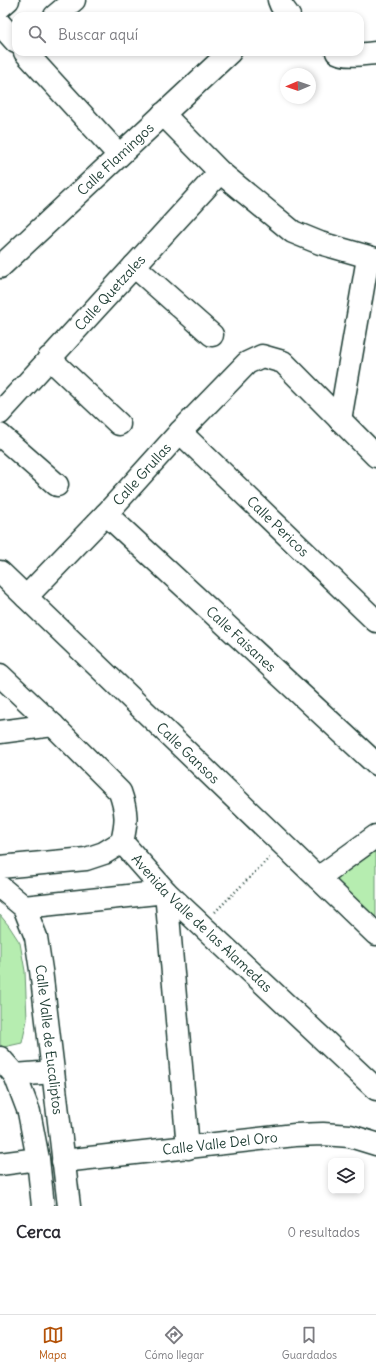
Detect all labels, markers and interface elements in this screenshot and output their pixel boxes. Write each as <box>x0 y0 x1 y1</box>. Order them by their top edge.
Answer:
search box <box>12 12 364 56</box>
icon: search <box>26 23 48 45</box>
text: Buscar aquí <box>58 25 138 44</box>
north arrow <box>280 68 316 104</box>
street label: Calle Flamingos <box>73 119 158 199</box>
street label: Calle Quetzales <box>71 251 149 334</box>
street label: Calle Grullas <box>109 439 175 509</box>
street label: Calle Pericos <box>243 492 313 561</box>
street label: Calle Faisanes <box>202 602 280 676</box>
street label: Calle Gansos <box>153 718 223 788</box>
street label: Avenida Valle de las Alamedas <box>128 850 276 996</box>
street label: Calle Valle de Eucaliptos <box>31 963 67 1116</box>
street label: Calle Valle Del Oro <box>161 1128 279 1159</box>
map controls <box>328 1158 364 1194</box>
button: layers <box>328 1158 364 1194</box>
text: Cerca <box>16 1221 61 1243</box>
text: 0 resultados <box>287 1224 360 1241</box>
tab: Mapa <box>39 1324 67 1362</box>
tab: Cómo llegar <box>144 1324 204 1362</box>
tab: Guardados <box>282 1324 337 1362</box>

